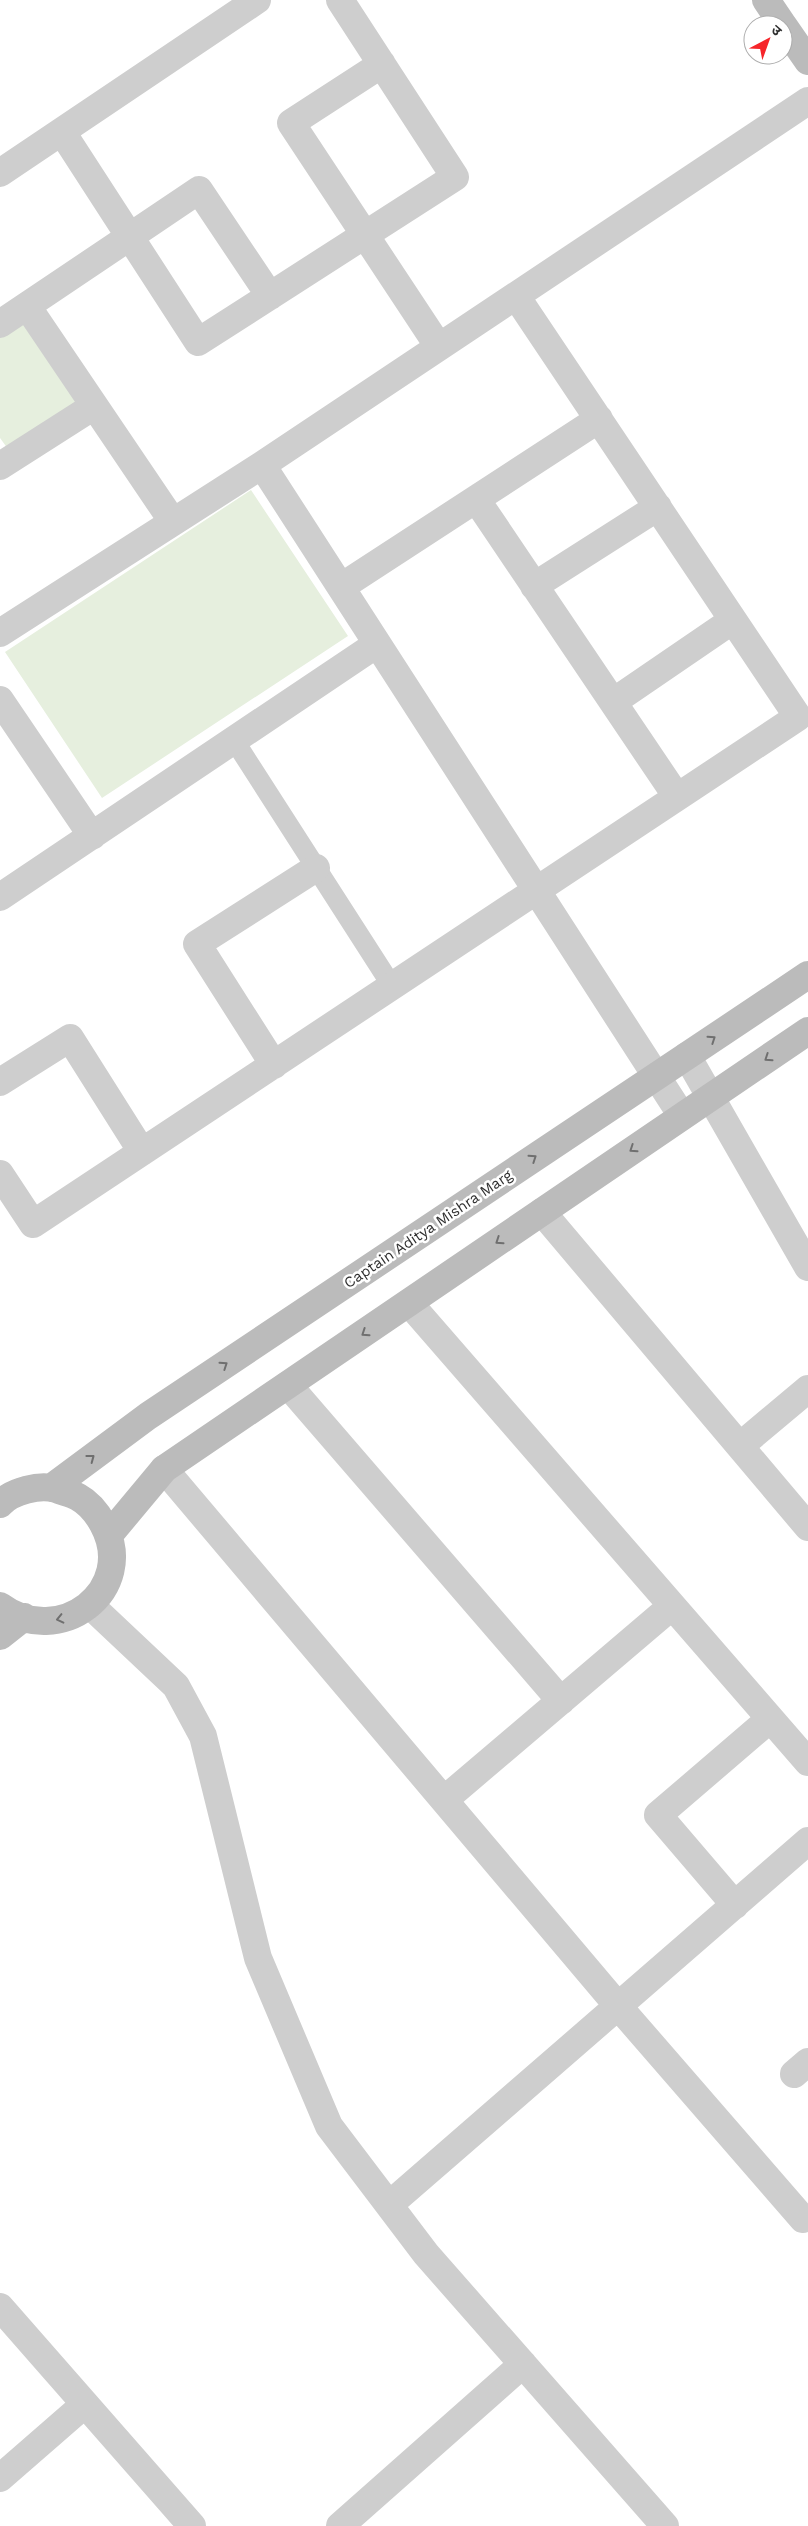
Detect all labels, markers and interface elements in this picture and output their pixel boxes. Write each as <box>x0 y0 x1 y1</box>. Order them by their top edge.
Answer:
north arrow <box>743 15 793 65</box>
text: उ <box>768 21 785 39</box>
one-way arrow <box>707 1036 716 1045</box>
one-way arrow <box>764 1052 774 1061</box>
one-way arrow <box>630 1143 639 1152</box>
one-way arrow <box>528 1155 537 1165</box>
street label: Captain Aditya Mishra Marg <box>340 1166 516 1292</box>
one-way arrow <box>495 1235 505 1244</box>
one-way arrow <box>361 1326 370 1336</box>
one-way arrow <box>218 1362 227 1371</box>
one-way arrow <box>85 1456 94 1464</box>
one-way arrow <box>55 1613 64 1624</box>

